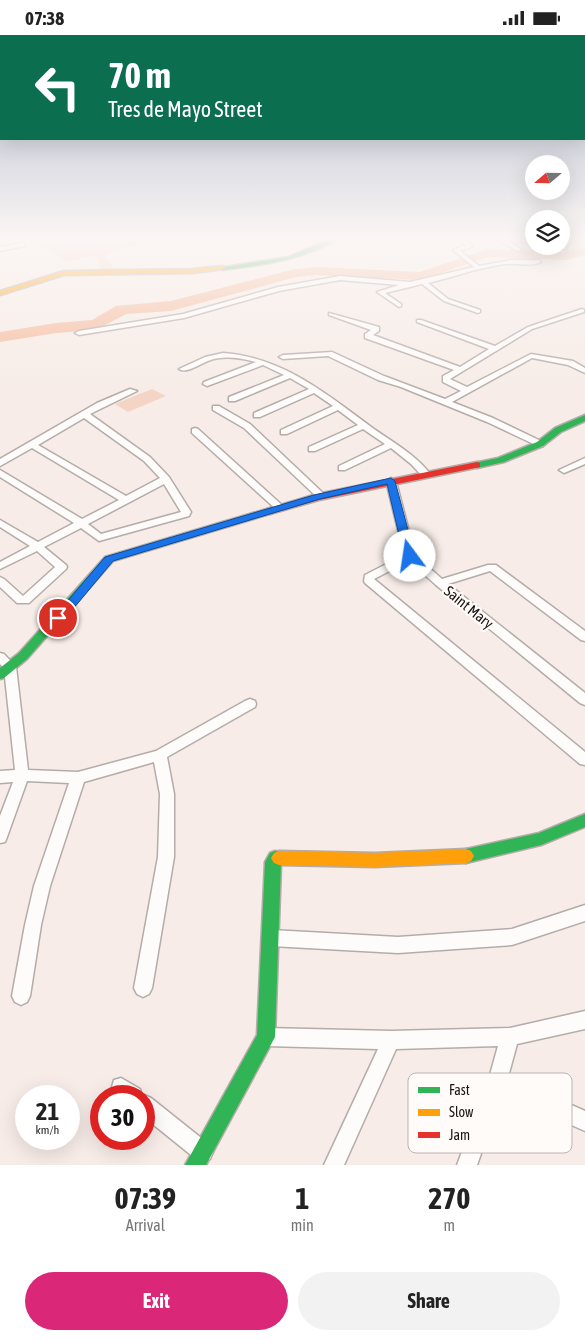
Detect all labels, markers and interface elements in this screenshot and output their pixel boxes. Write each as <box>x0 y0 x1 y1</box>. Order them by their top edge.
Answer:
text: 07:38 <box>25 7 64 29</box>
icon: left <box>25 55 90 120</box>
text: 70 m <box>108 55 171 95</box>
text: Tres de Mayo Street <box>108 96 262 122</box>
north arrow <box>525 155 570 200</box>
map controls <box>525 155 570 255</box>
button: layers <box>525 210 570 255</box>
position arrow <box>383 529 435 581</box>
street label: Saint Mary <box>441 582 497 632</box>
pin <box>37 597 79 639</box>
icon: arrive <box>44 604 72 632</box>
legend <box>408 1073 572 1153</box>
text: Fast <box>449 1082 470 1098</box>
speed limit sign: 30 <box>90 1085 155 1150</box>
text: 21 <box>36 1097 59 1125</box>
text: Slow <box>449 1104 474 1120</box>
text: km/h <box>36 1123 59 1137</box>
text: Jam <box>449 1127 470 1143</box>
text: 07:39 <box>114 1181 176 1215</box>
text: 1 <box>295 1181 309 1215</box>
text: 270 <box>428 1181 470 1215</box>
text: Arrival <box>126 1216 165 1234</box>
text: min <box>291 1216 314 1234</box>
text: m <box>444 1216 455 1234</box>
button: Exit <box>25 1272 288 1330</box>
button: Share <box>298 1272 560 1330</box>

